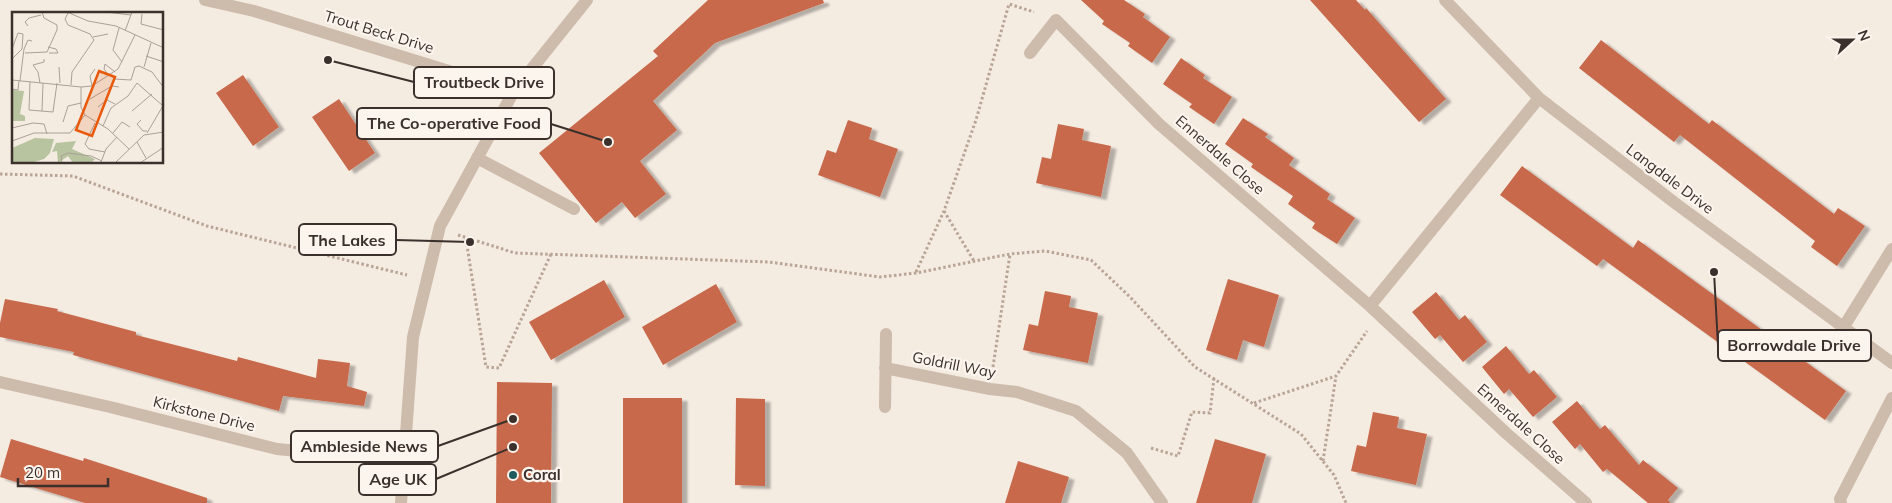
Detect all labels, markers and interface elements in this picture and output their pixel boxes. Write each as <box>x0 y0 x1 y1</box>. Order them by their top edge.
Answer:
street label: Trout Beck Drive <box>322 6 436 57</box>
inset map <box>12 12 164 164</box>
north arrow <box>1827 15 1877 65</box>
text: N <box>1854 27 1874 44</box>
callout: Troutbeck Drive <box>414 67 554 98</box>
text: Troutbeck Drive <box>424 72 544 92</box>
callout: The Co-operative Food <box>357 108 551 139</box>
street label: Ennerdale Close <box>1172 111 1269 198</box>
text: The Co-operative Food <box>367 113 541 133</box>
street label: Langdale Drive <box>1623 139 1718 218</box>
callout: The Lakes <box>299 224 396 255</box>
text: The Lakes <box>308 230 386 250</box>
callout: Borrowdale Drive <box>1718 330 1871 361</box>
text: Borrowdale Drive <box>1727 335 1861 355</box>
street label: Goldrill Way <box>911 347 998 382</box>
street label: Ennerdale Close <box>1474 379 1569 468</box>
street label: Kirkstone Drive <box>151 392 257 435</box>
callout: Ambleside News <box>291 431 438 462</box>
text: Ambleside News <box>300 436 428 456</box>
scale bar <box>18 456 108 488</box>
text: 20 m <box>25 463 60 482</box>
callout: Age UK <box>359 464 436 495</box>
place label: Coral <box>523 465 561 484</box>
text: Age UK <box>369 469 428 489</box>
marker: Coral <box>507 469 519 481</box>

